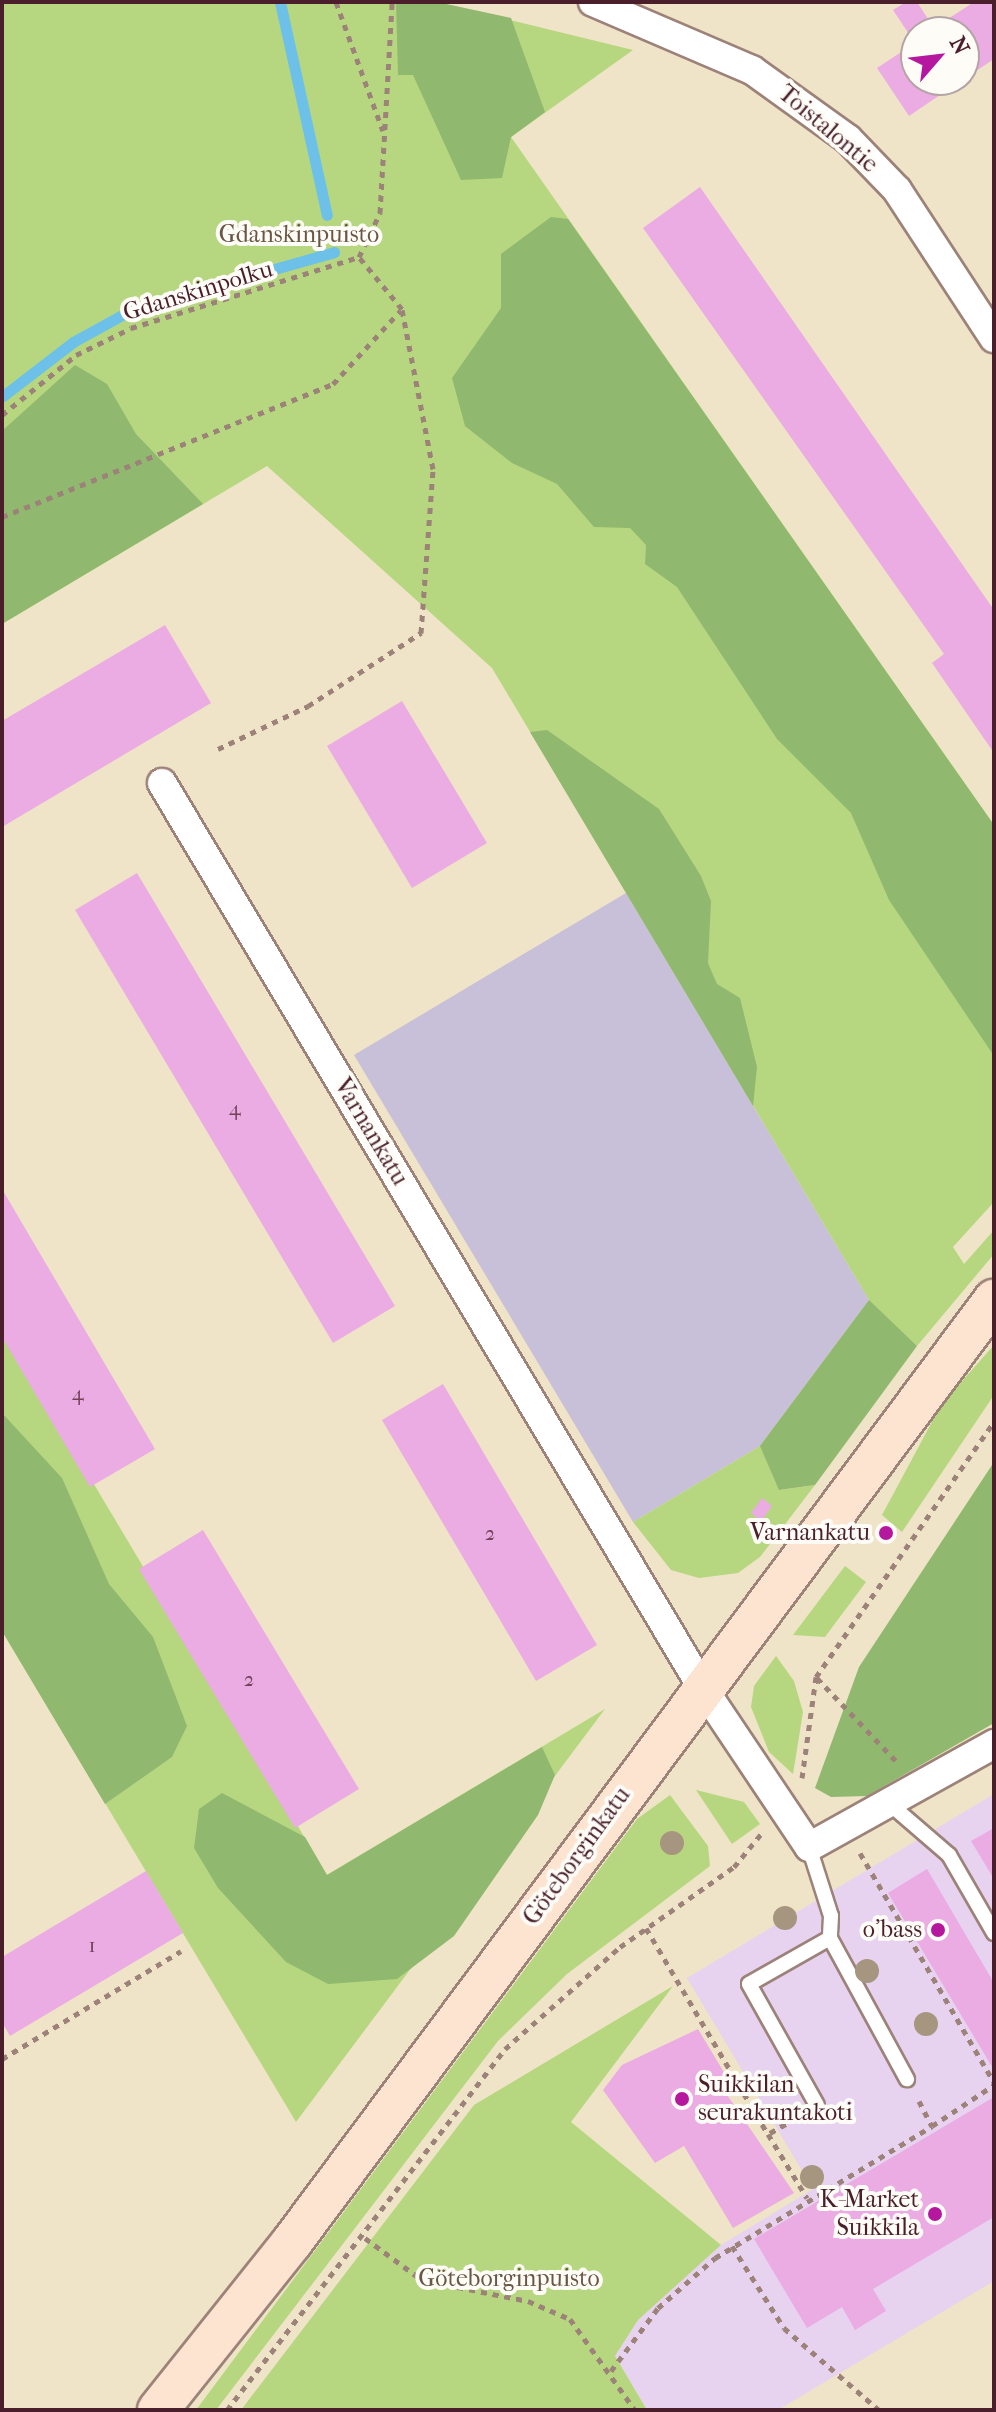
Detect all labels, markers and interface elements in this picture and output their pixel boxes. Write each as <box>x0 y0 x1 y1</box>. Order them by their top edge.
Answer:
north arrow <box>900 16 980 96</box>
text: N <box>944 32 975 59</box>
street label: Toistalontie <box>772 79 884 179</box>
park label: Gdanskinpuisto <box>219 221 379 249</box>
street label: Gdanskinpolku <box>120 255 276 327</box>
street label: Varnankatu <box>328 1073 414 1191</box>
house number: 4 <box>229 1096 241 1120</box>
house number: 4 <box>72 1381 84 1405</box>
place label: Varnankatu <box>750 1519 870 1547</box>
house number: 2 <box>485 1521 495 1545</box>
marker: Varnankatu <box>877 1524 895 1542</box>
house number: 2 <box>244 1667 254 1691</box>
street label: Göteborginkatu <box>517 1781 637 1931</box>
place label: o'bass <box>863 1916 922 1944</box>
marker: o'bass <box>929 1921 947 1939</box>
house number: 1 <box>88 1933 96 1957</box>
place label: Suikkilan seurakuntakoti <box>698 2071 853 2127</box>
marker: Suikkilan seurakuntakoti <box>673 2090 691 2108</box>
place label: K-Market Suikkila <box>820 2186 919 2242</box>
marker: K-Market Suikkila <box>926 2205 944 2223</box>
park label: Göteborginpuisto <box>418 2265 600 2293</box>

